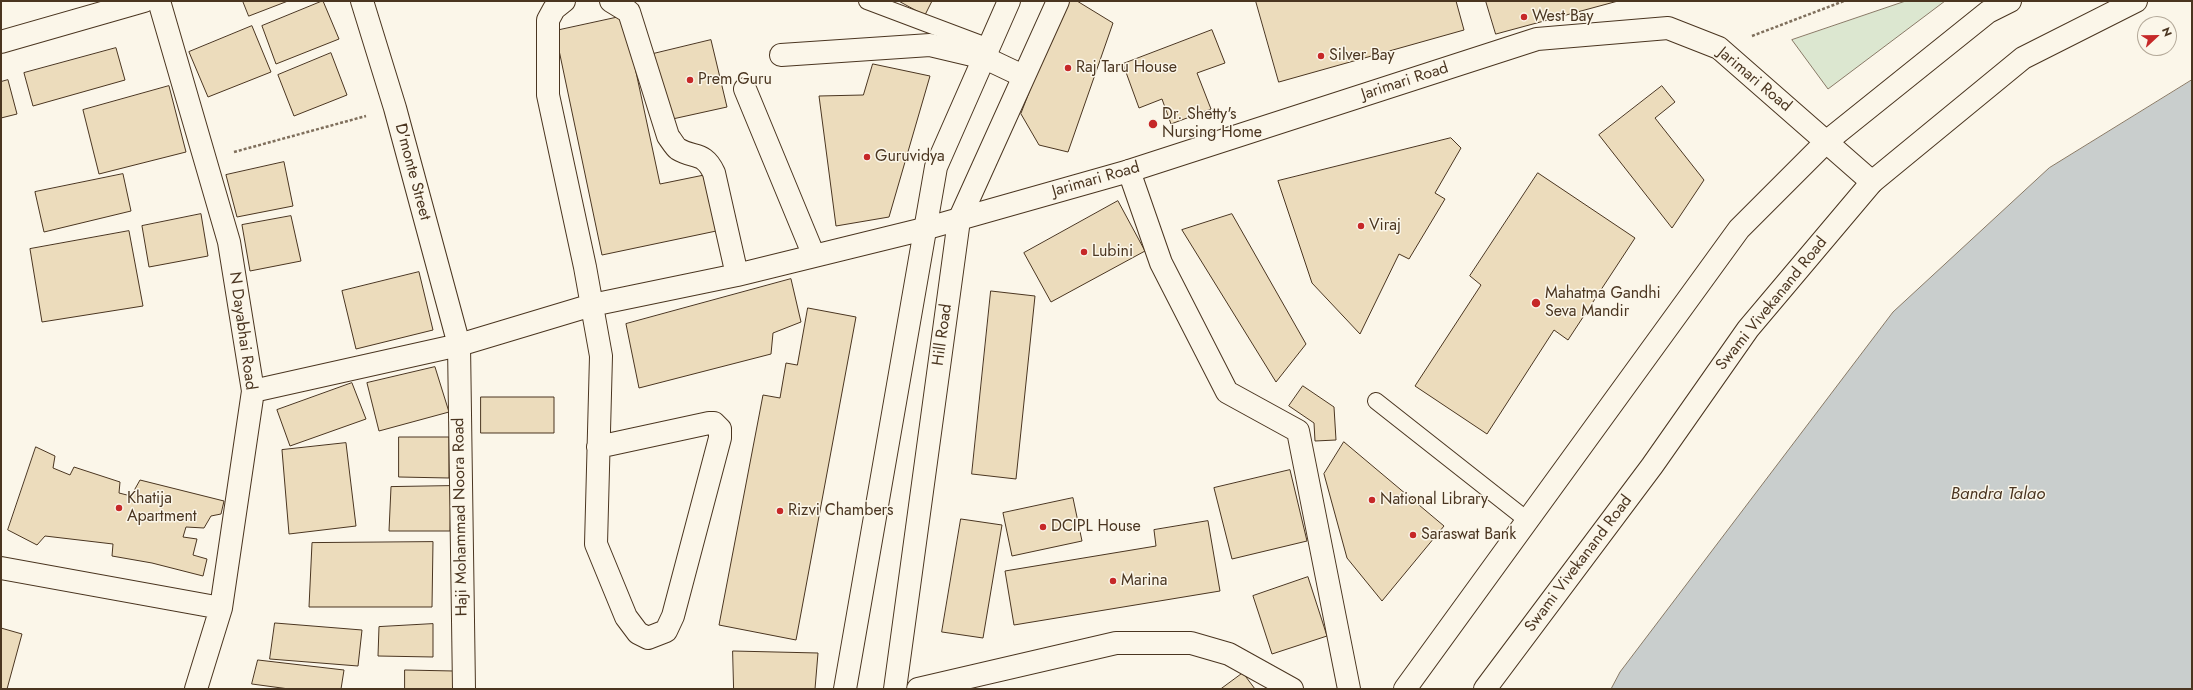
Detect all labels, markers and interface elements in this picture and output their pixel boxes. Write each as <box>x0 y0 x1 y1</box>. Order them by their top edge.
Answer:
place label: West Bay <box>1532 7 1593 27</box>
marker: West Bay <box>1519 12 1529 22</box>
north arrow <box>2137 16 2177 56</box>
text: N <box>2158 25 2176 39</box>
street label: Jarimari Road <box>1713 44 1795 116</box>
place label: Silver Bay <box>1329 46 1395 66</box>
marker: Silver Bay <box>1316 51 1326 61</box>
place label: Raj Taru House <box>1076 58 1177 78</box>
street label: Jarimari Road <box>1359 59 1451 105</box>
marker: Raj Taru House <box>1063 63 1073 73</box>
place label: Prem Guru <box>698 70 772 90</box>
marker: Prem Guru <box>685 75 695 85</box>
place label: Dr. Shetty's Nursing Home <box>1162 105 1262 143</box>
marker: Dr. Shetty's Nursing Home <box>1147 118 1159 130</box>
street label: D'monte Street <box>390 122 434 222</box>
place label: Guruvidya <box>875 147 945 167</box>
marker: Guruvidya <box>862 152 872 162</box>
street label: Jarimari Road <box>1050 158 1142 202</box>
place label: Viraj <box>1369 216 1401 236</box>
marker: Viraj <box>1356 221 1366 231</box>
street label: Swami Vivekanand Road <box>1712 233 1832 375</box>
place label: Lubini <box>1092 242 1133 262</box>
marker: Lubini <box>1079 247 1089 257</box>
street label: N Dayabhai Road <box>224 271 260 391</box>
place label: Mahatma Gandhi Seva Mandir <box>1545 284 1661 322</box>
marker: Mahatma Gandhi Seva Mandir <box>1530 297 1542 309</box>
street label: Hill Road <box>929 303 957 367</box>
street label: Haji Mohammad Noora Road <box>450 417 472 617</box>
water label: Bandra Talao <box>1951 485 2045 505</box>
place label: Khatija Apartment <box>127 489 197 527</box>
place label: National Library <box>1380 490 1488 510</box>
street label: Swami Vivekanand Road <box>1521 492 1637 636</box>
marker: National Library <box>1367 495 1377 505</box>
place label: Rizvi Chambers <box>788 501 894 521</box>
marker: Khatija Apartment <box>114 503 124 513</box>
marker: Rizvi Chambers <box>775 506 785 516</box>
place label: DCIPL House <box>1051 517 1141 537</box>
marker: DCIPL House <box>1038 522 1048 532</box>
place label: Saraswat Bank <box>1421 525 1516 545</box>
marker: Saraswat Bank <box>1408 530 1418 540</box>
place label: Marina <box>1121 571 1167 591</box>
marker: Marina <box>1108 576 1118 586</box>

